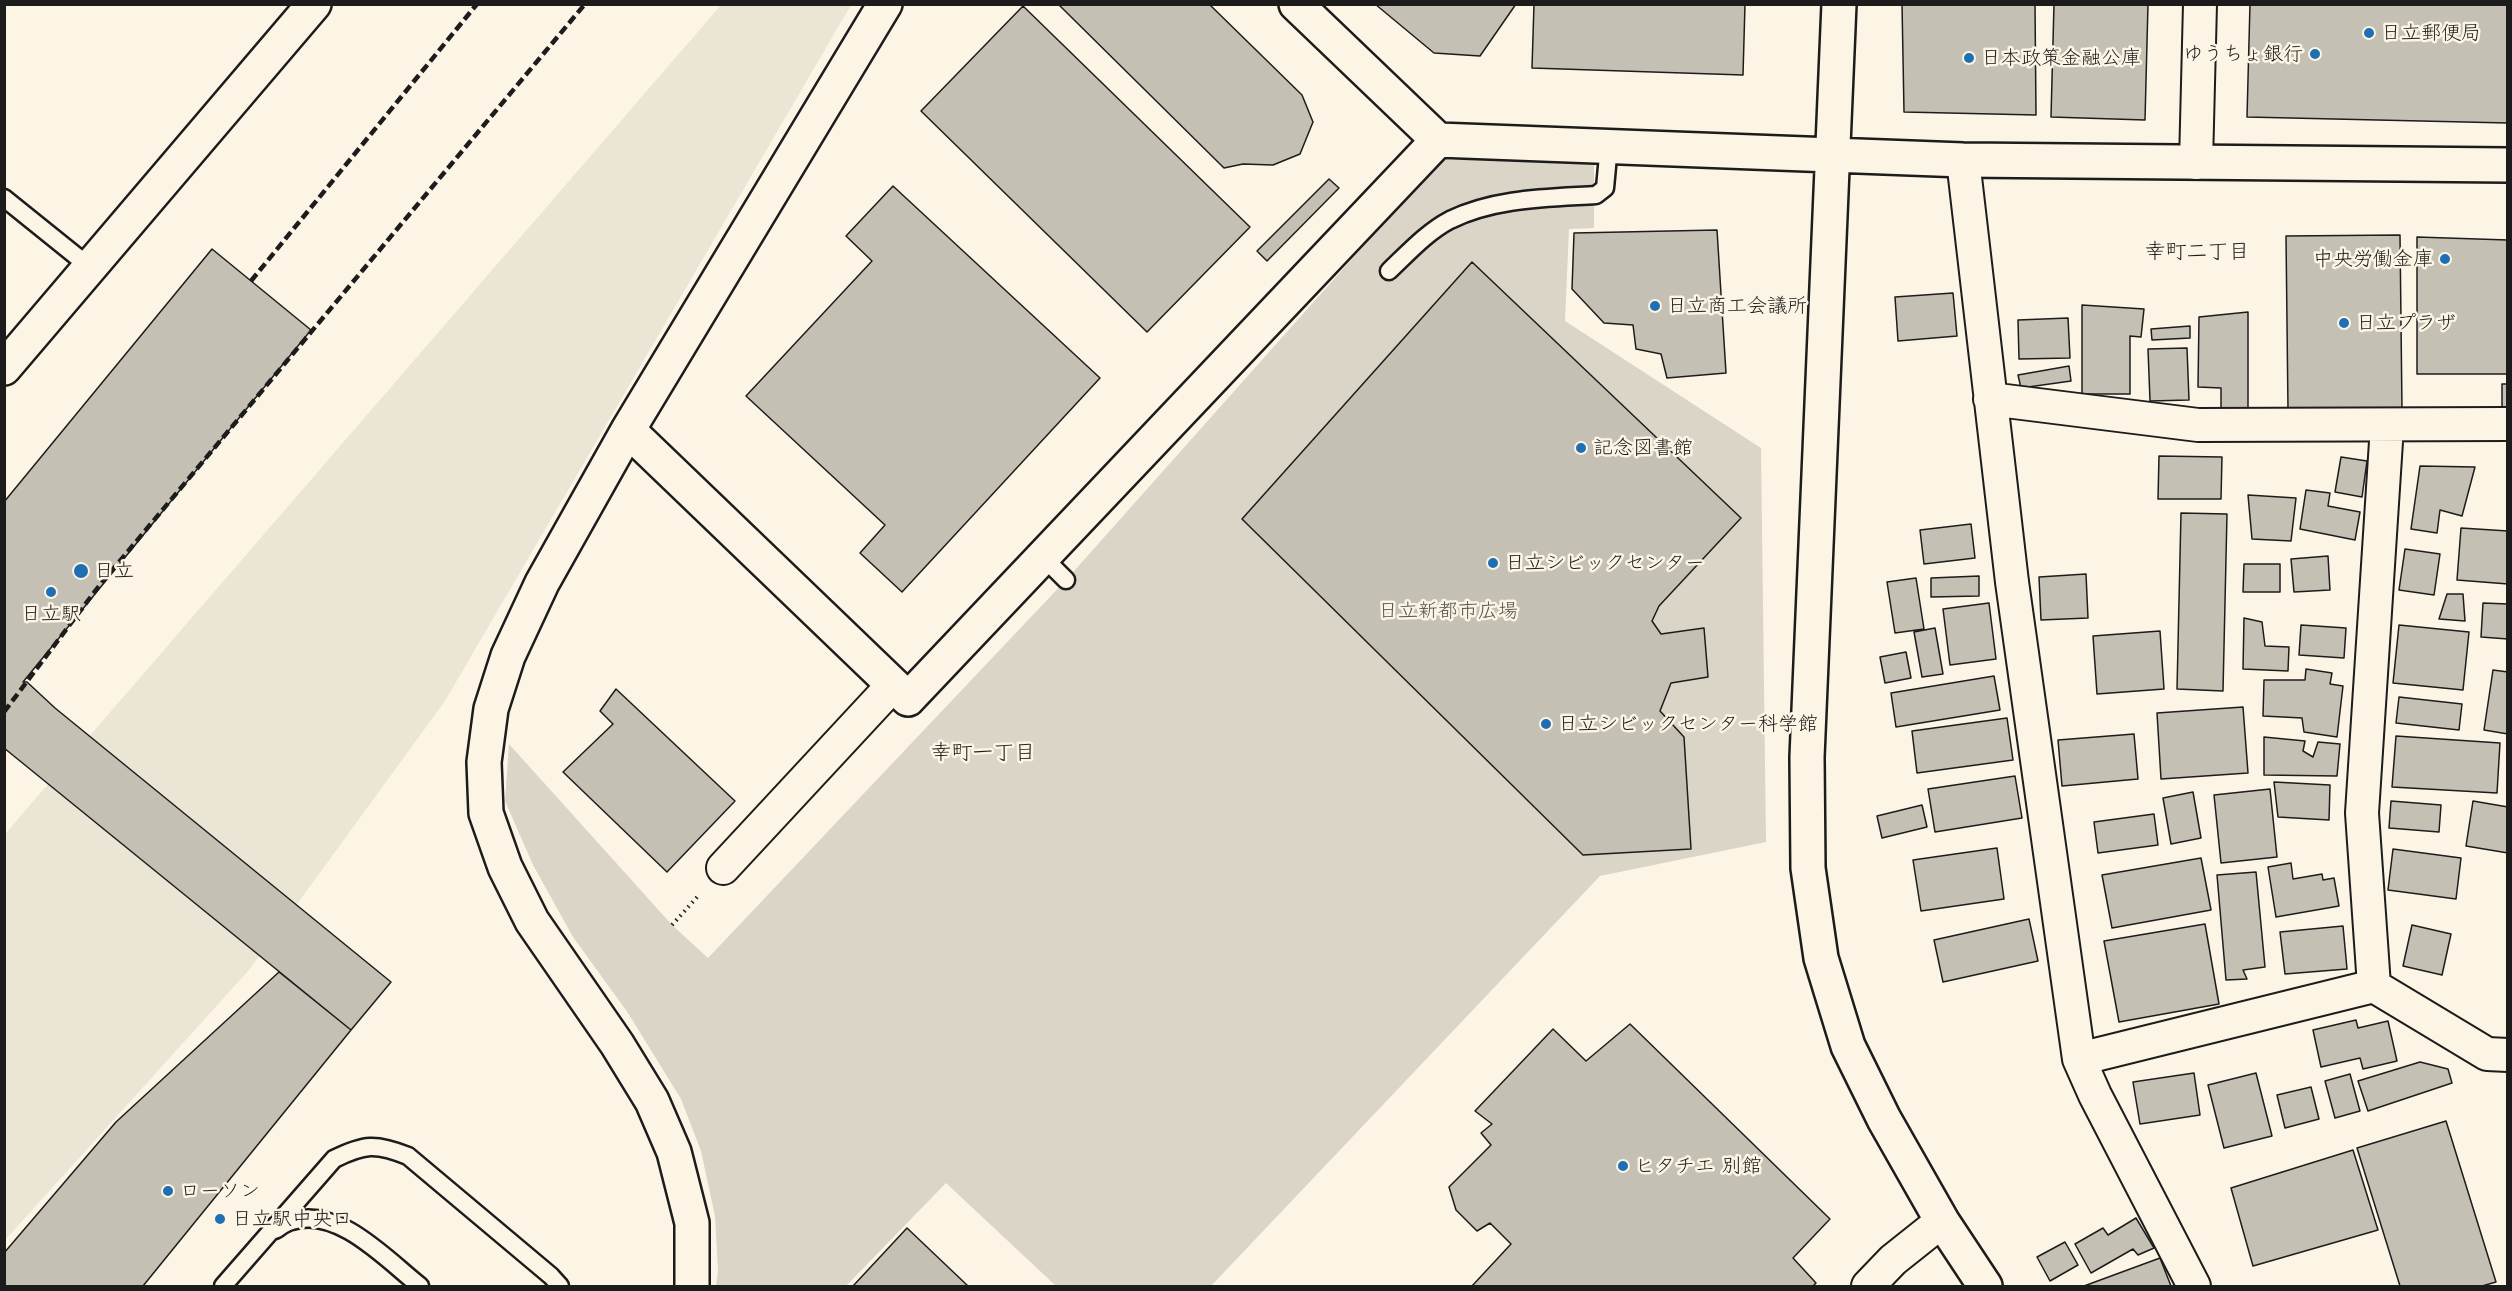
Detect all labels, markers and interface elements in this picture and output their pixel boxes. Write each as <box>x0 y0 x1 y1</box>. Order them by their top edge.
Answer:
place label: 日立郵便局 <box>2381 21 2481 45</box>
marker: 日立郵便局 <box>2362 26 2376 40</box>
place label: ゆうちょ銀行 <box>2183 42 2303 66</box>
place label: 日本政策金融公庫 <box>1981 46 2141 70</box>
marker: ゆうちょ銀行 <box>2308 47 2322 61</box>
marker: 日本政策金融公庫 <box>1962 51 1976 65</box>
district label: 幸町二丁目 <box>2145 239 2249 265</box>
place label: 中央労働金庫 <box>2313 247 2433 271</box>
marker: 中央労働金庫 <box>2438 252 2452 266</box>
place label: 日立商工会議所 <box>1667 294 1807 318</box>
marker: 日立商工会議所 <box>1648 299 1662 313</box>
place label: 日立プラザ <box>2356 311 2456 335</box>
marker: 日立プラザ <box>2337 316 2351 330</box>
place label: 記念図書館 <box>1593 436 1693 460</box>
marker: 記念図書館 <box>1574 441 1588 455</box>
place label: 日立シビックセンター <box>1505 551 1705 575</box>
marker: 日立シビックセンター <box>1486 556 1500 570</box>
place label: 日立 <box>94 559 134 583</box>
marker: 日立 <box>72 562 90 580</box>
marker: 日立駅 <box>44 585 58 599</box>
park label: 日立新都市広場 <box>1378 599 1518 623</box>
place label: 日立駅 <box>21 602 81 626</box>
place label: 日立シビックセンター科学館 <box>1558 712 1818 736</box>
marker: 日立シビックセンター科学館 <box>1539 717 1553 731</box>
district label: 幸町一丁目 <box>931 740 1035 766</box>
place label: ヒタチエ 別館 <box>1635 1154 1762 1178</box>
marker: ヒタチエ 別館 <box>1616 1159 1630 1173</box>
place label: ローソン <box>180 1179 260 1203</box>
marker: ローソン <box>161 1184 175 1198</box>
place label: 日立駅中央口 <box>232 1207 352 1231</box>
marker: 日立駅中央口 <box>213 1212 227 1226</box>

